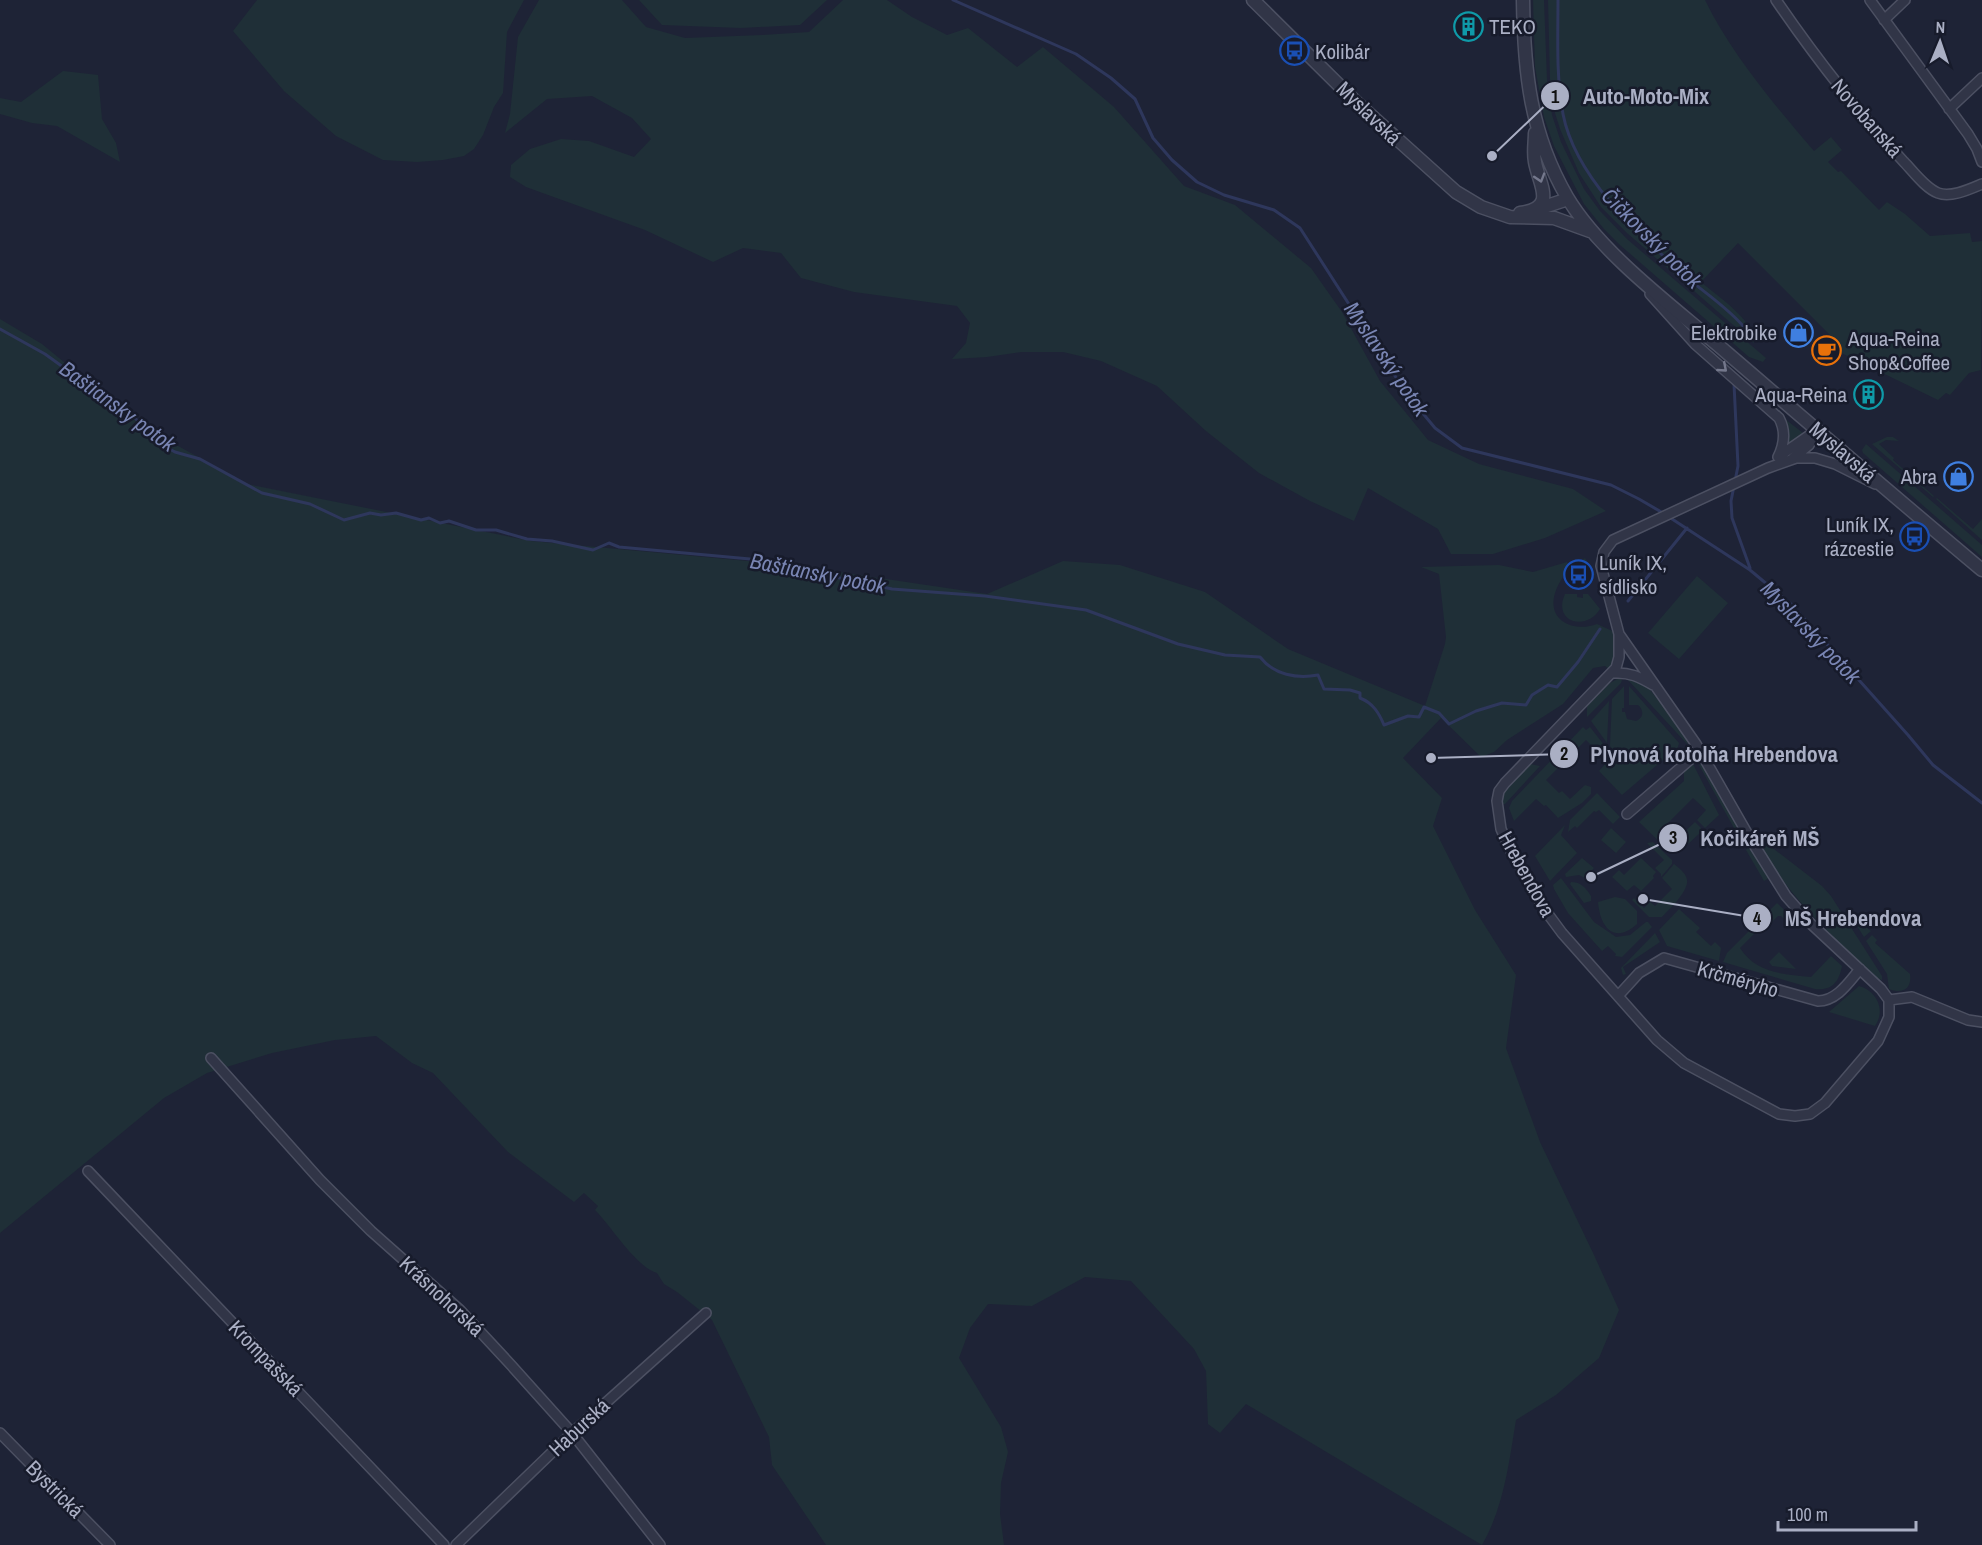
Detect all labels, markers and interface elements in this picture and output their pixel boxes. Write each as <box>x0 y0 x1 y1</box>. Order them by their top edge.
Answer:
building icon: TEKO <box>1452 10 1484 42</box>
place label: TEKO <box>1489 12 1536 41</box>
north arrow <box>1910 12 1970 72</box>
text: N <box>1935 16 1946 38</box>
bus stop icon: Kolibár <box>1278 35 1310 67</box>
place label: Kolibár <box>1315 37 1370 66</box>
street label: Novobanská <box>1825 72 1910 164</box>
street label: Myslavská <box>1330 75 1408 152</box>
callout: Auto-Moto-Mix <box>1540 76 1721 116</box>
text: Auto-Moto-Mix <box>1583 81 1709 111</box>
text: 1 <box>1551 84 1560 109</box>
one-way arrow <box>1533 172 1545 183</box>
water label: Čičkovský potok <box>1595 181 1710 296</box>
water label: Myslavský potok <box>1338 296 1437 423</box>
shop icon: Elektrobike <box>1782 316 1814 348</box>
place label: Elektrobike <box>1691 318 1777 347</box>
place label: Aqua-Reina Shop&Coffee <box>1847 324 1950 377</box>
cafe icon: Aqua-Reina Shop&Coffee <box>1811 334 1843 366</box>
water label: Baštiansky potok <box>54 353 183 459</box>
one-way arrow <box>1716 361 1727 372</box>
building icon: Aqua-Reina <box>1852 378 1884 410</box>
place label: Aqua-Reina <box>1754 380 1847 409</box>
street label: Myslavská <box>1803 415 1883 490</box>
shop icon: Abra <box>1942 460 1974 492</box>
place label: Abra <box>1900 462 1937 491</box>
place label: Luník IX, rázcestie <box>1824 510 1894 563</box>
bus stop icon: Luník IX, rázcestie <box>1899 520 1931 552</box>
water label: Baštiansky potok <box>748 545 889 601</box>
place label: Luník IX, sídlisko <box>1599 548 1667 601</box>
bus stop icon: Luník IX, sídlisko <box>1562 558 1594 590</box>
water label: Myslavský potok <box>1754 574 1868 691</box>
callout: Plynová kotolňa Hrebendova <box>1549 734 1850 774</box>
text: Plynová kotolňa Hrebendova <box>1590 739 1838 769</box>
text: 2 <box>1560 741 1568 766</box>
callout: Kočikáreň MŠ <box>1658 818 1832 858</box>
text: Kočikáreň MŠ <box>1700 823 1820 853</box>
text: 3 <box>1669 825 1677 850</box>
street label: Hrebendova <box>1492 826 1563 922</box>
callout: MŠ Hrebendova <box>1742 898 1933 938</box>
text: MŠ Hrebendova <box>1785 903 1921 933</box>
text: 4 <box>1753 906 1762 931</box>
street label: Krčméryho <box>1694 954 1782 1004</box>
street label: Krásnohorská <box>393 1249 491 1343</box>
street label: Krompašská <box>222 1314 310 1403</box>
street label: Haburská <box>542 1391 616 1463</box>
street label: Bystrická <box>20 1454 91 1525</box>
scale bar <box>1778 1494 1916 1532</box>
text: 100 m <box>1787 1502 1828 1527</box>

